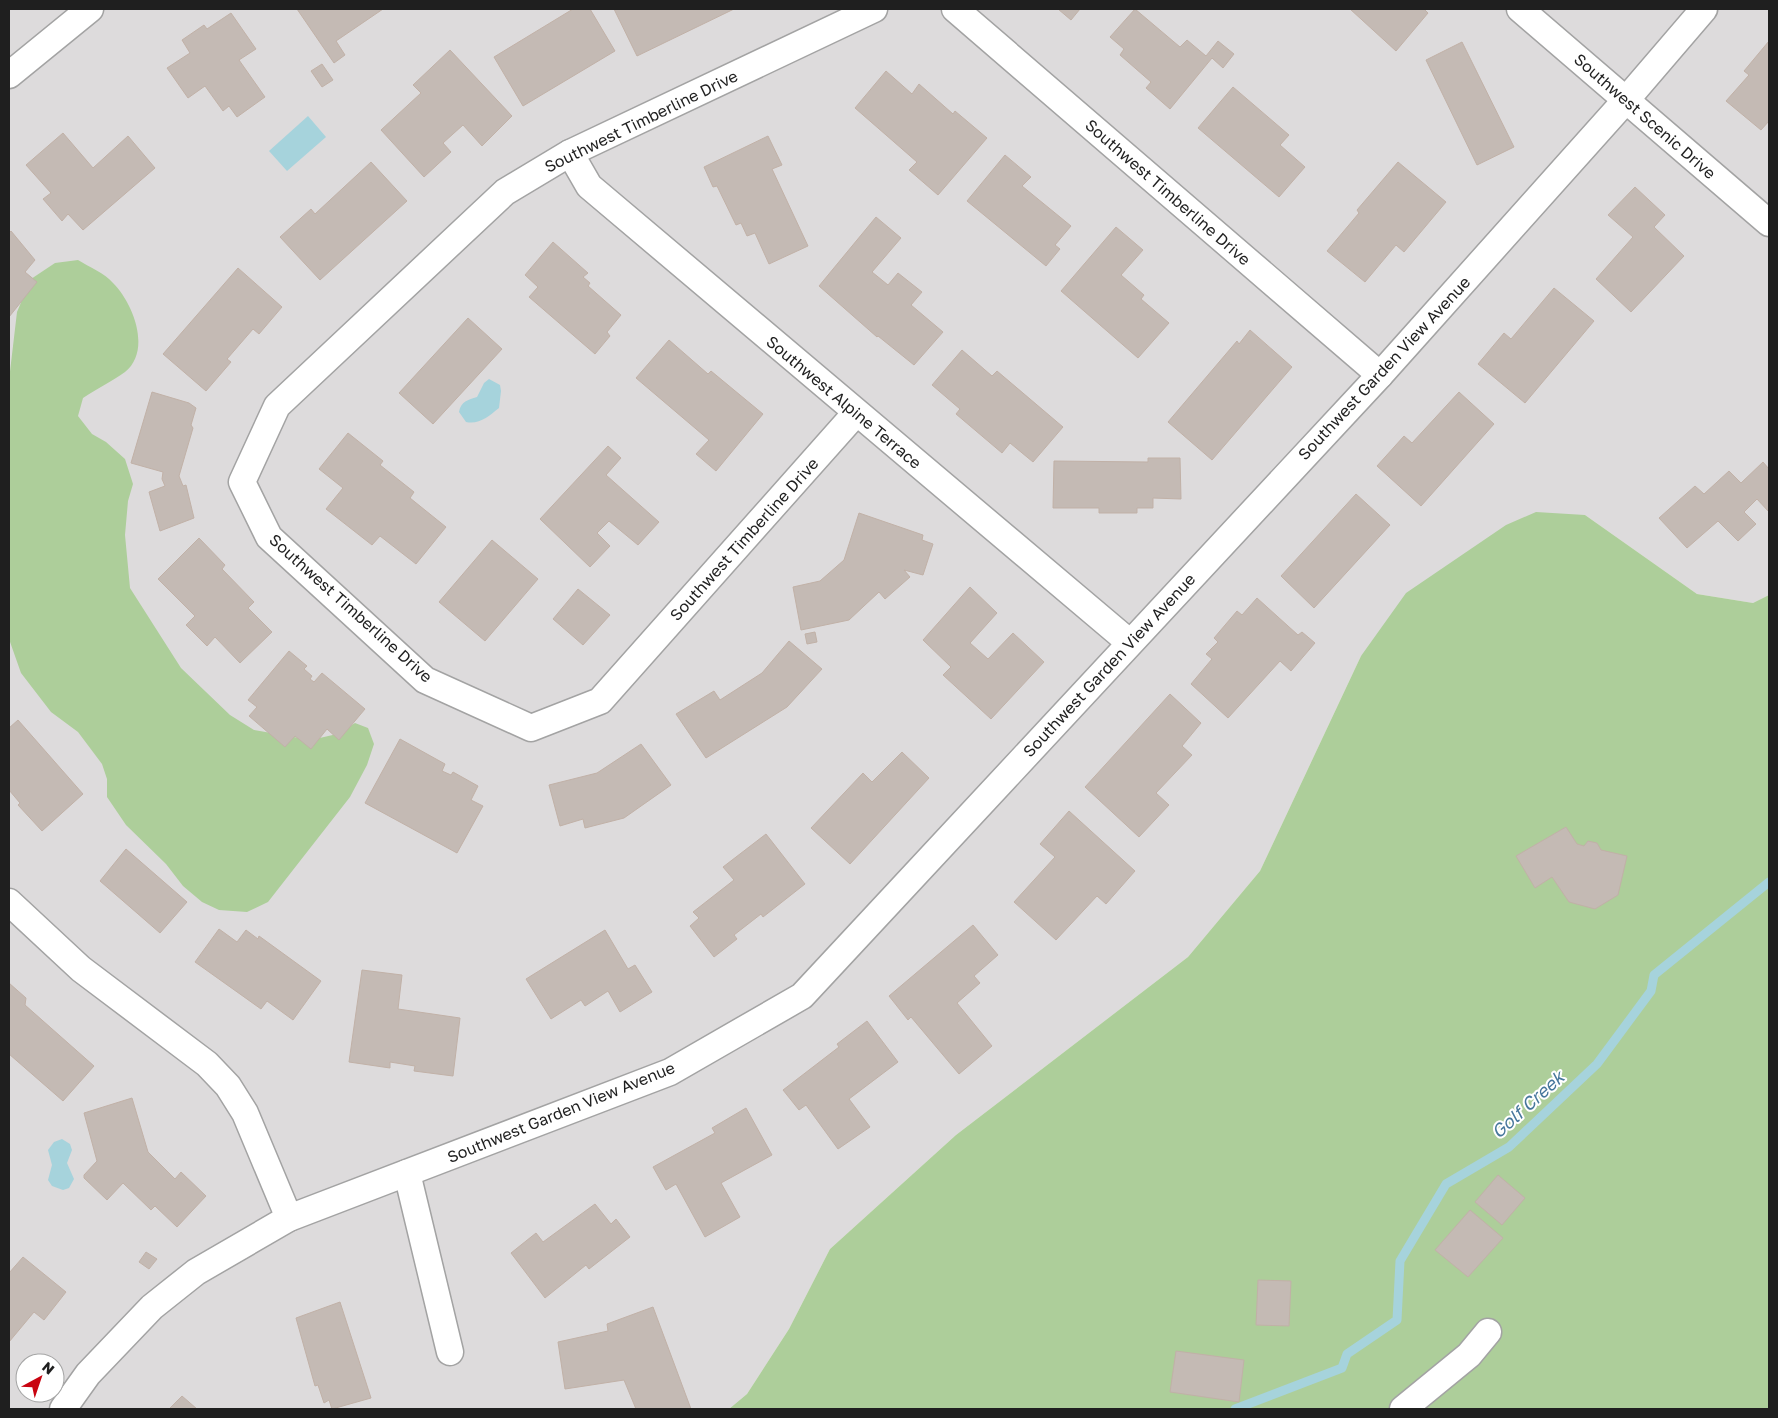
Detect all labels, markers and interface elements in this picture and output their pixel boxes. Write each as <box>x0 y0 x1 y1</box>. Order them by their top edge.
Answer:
street label: Southwest Scenic Drive <box>1570 49 1720 183</box>
street label: Southwest Timberline Drive <box>541 65 741 177</box>
street label: Southwest Timberline Drive <box>1081 115 1255 269</box>
street label: Southwest Garden View Avenue <box>1294 272 1474 464</box>
street label: Southwest Alpine Terrace <box>762 331 926 473</box>
street label: Southwest Timberline Drive <box>665 453 823 625</box>
street label: Southwest Timberline Drive <box>265 529 437 687</box>
street label: Southwest Garden View Avenue <box>1019 569 1199 761</box>
street label: Southwest Garden View Avenue <box>444 1057 678 1167</box>
water label: Golf Creek <box>1486 1065 1570 1143</box>
north arrow <box>15 1353 65 1403</box>
text: N <box>39 1358 58 1378</box>

